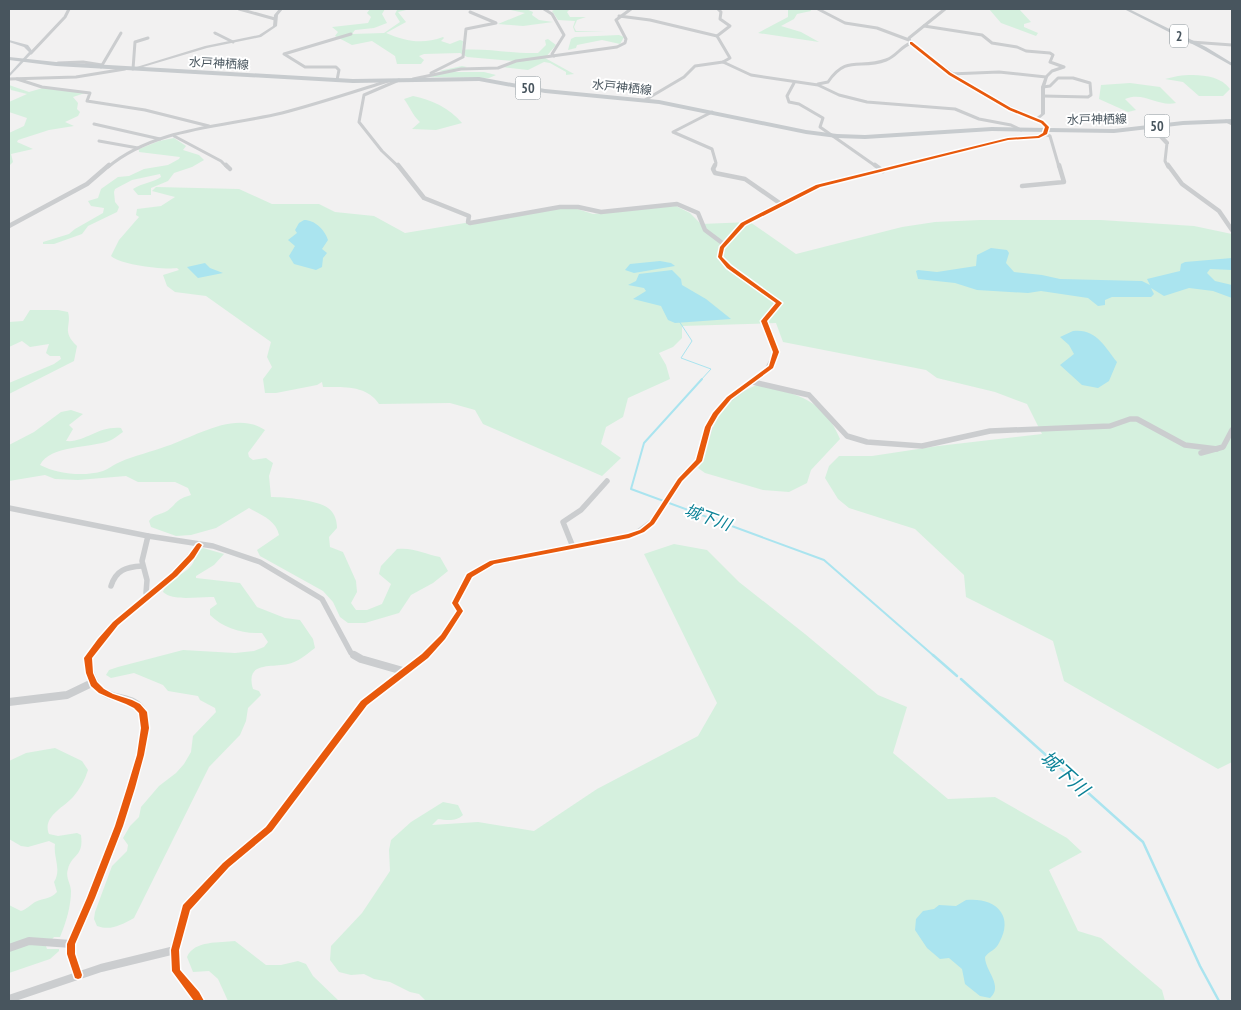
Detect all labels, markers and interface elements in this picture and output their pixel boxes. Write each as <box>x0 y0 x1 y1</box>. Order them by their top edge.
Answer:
road number: 2 <box>1170 24 1188 48</box>
street label: 水戸神栖線 <box>189 54 249 72</box>
road number: 50 <box>516 76 540 100</box>
street label: 水戸神栖線 <box>591 76 653 98</box>
street label: 水戸神栖線 <box>1067 111 1127 127</box>
road number: 50 <box>1144 114 1170 138</box>
water label: 城下川 <box>682 499 736 535</box>
water label: 城下川 <box>1036 745 1096 802</box>

